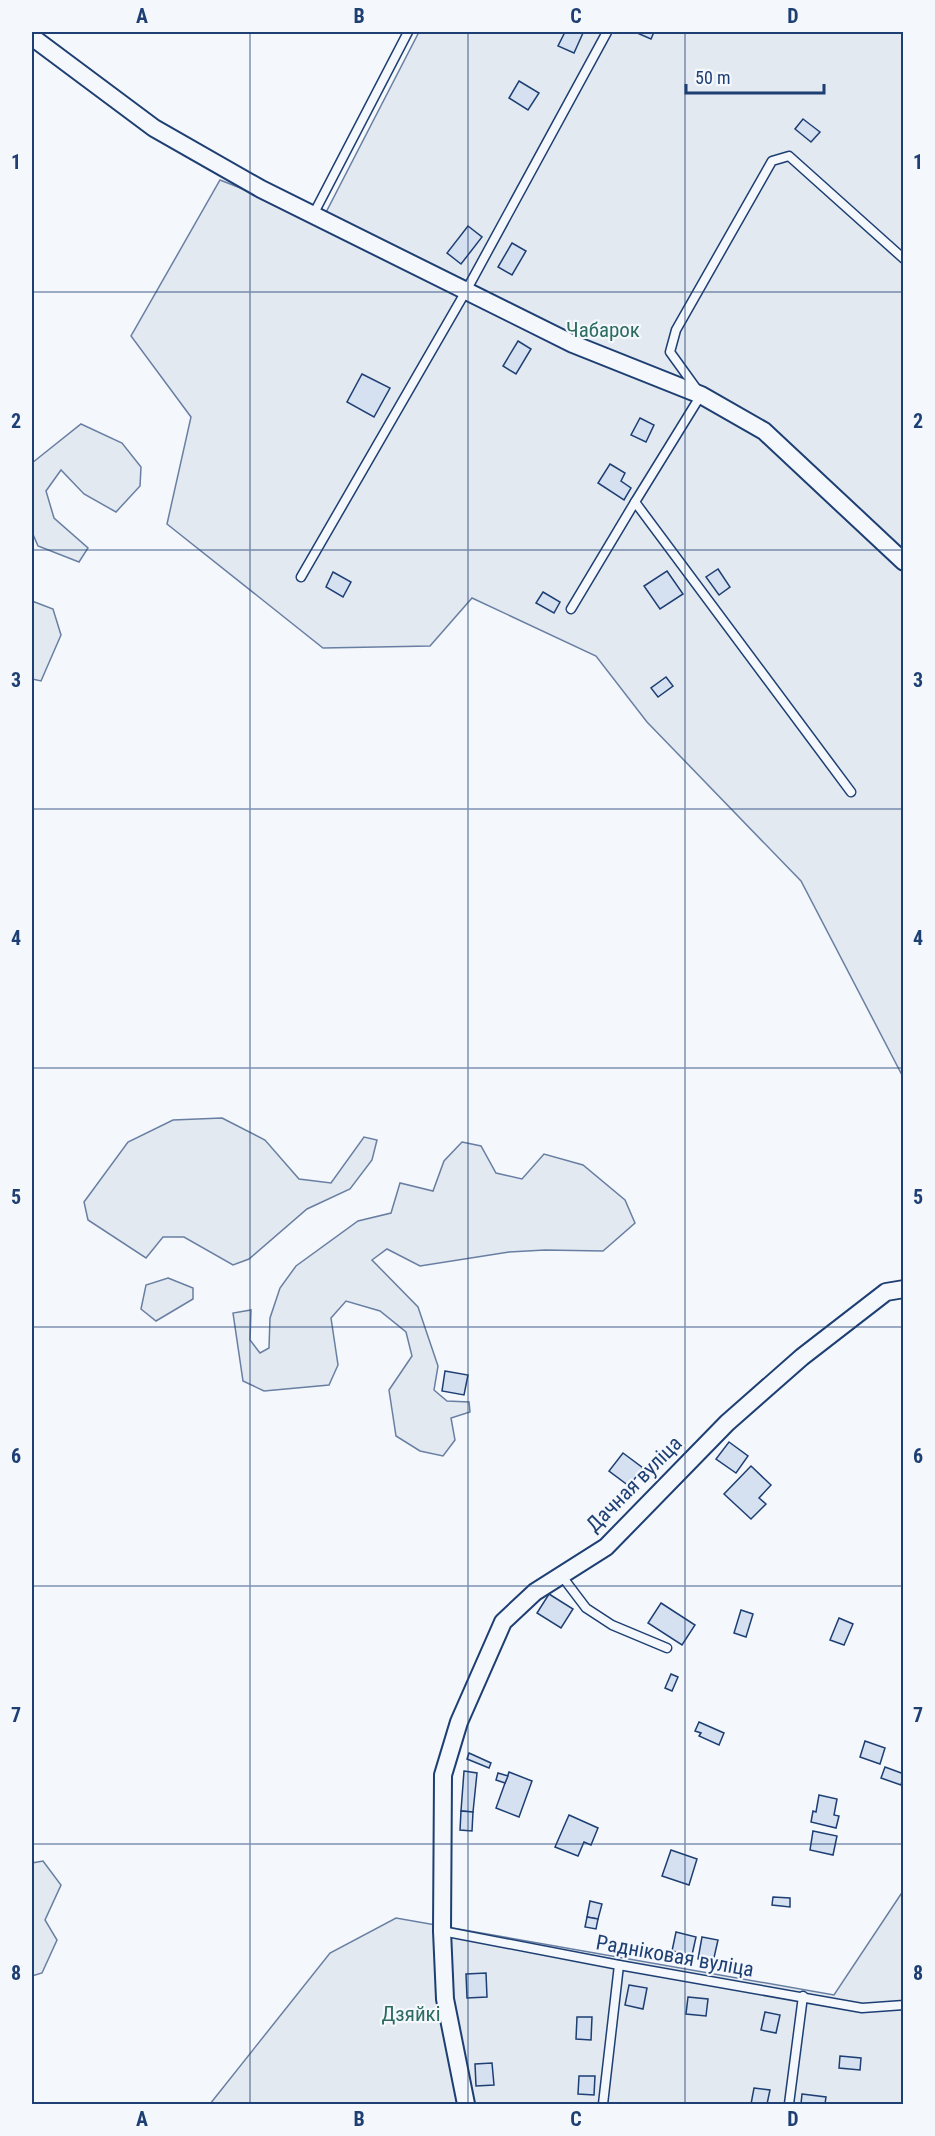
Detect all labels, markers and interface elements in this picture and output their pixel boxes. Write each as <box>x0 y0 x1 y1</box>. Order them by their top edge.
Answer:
text: A <box>136 4 148 28</box>
text: B <box>353 4 365 28</box>
text: C <box>570 4 582 28</box>
text: D <box>787 4 799 28</box>
scale bar <box>686 57 824 95</box>
text: 50 m <box>695 67 730 88</box>
text: 1 <box>11 150 21 174</box>
text: 1 <box>913 150 923 174</box>
park label: Чабарок <box>566 318 640 342</box>
text: 2 <box>11 409 21 433</box>
text: 2 <box>913 409 923 433</box>
text: 3 <box>11 668 21 692</box>
text: 3 <box>913 668 923 692</box>
text: 4 <box>11 926 21 950</box>
text: 4 <box>913 926 923 950</box>
text: 5 <box>11 1185 21 1209</box>
text: 5 <box>913 1185 923 1209</box>
street label: Дачная вуліца <box>581 1431 687 1537</box>
text: 6 <box>11 1444 21 1468</box>
text: 6 <box>913 1444 923 1468</box>
text: 7 <box>11 1703 21 1727</box>
text: 7 <box>913 1703 923 1727</box>
street label: Радніковая вуліца <box>594 1930 756 1982</box>
text: 8 <box>11 1961 21 1985</box>
text: 8 <box>913 1961 923 1985</box>
park label: Дзяйкі <box>382 2002 440 2026</box>
text: A <box>136 2107 148 2131</box>
text: B <box>353 2107 365 2131</box>
text: C <box>570 2107 582 2131</box>
text: D <box>787 2107 799 2131</box>

